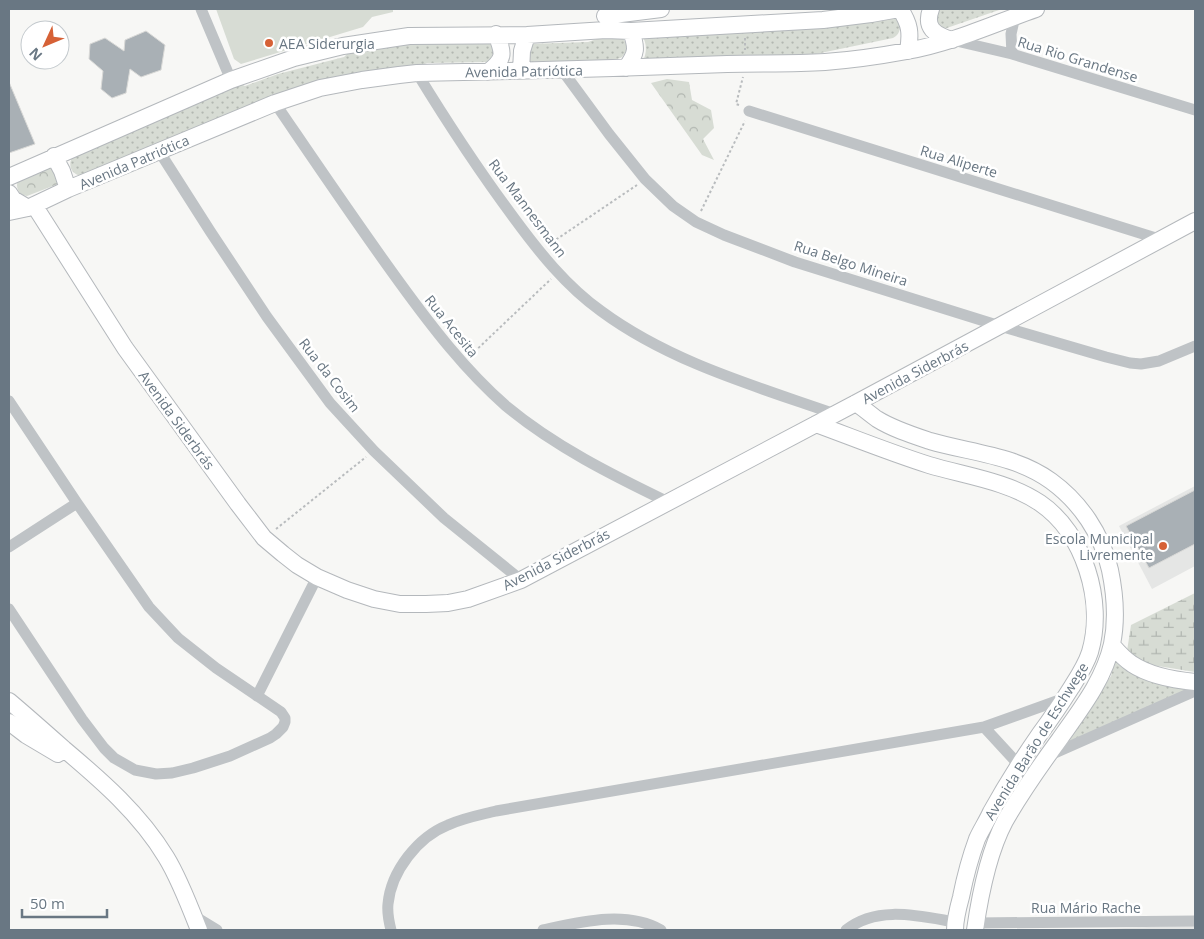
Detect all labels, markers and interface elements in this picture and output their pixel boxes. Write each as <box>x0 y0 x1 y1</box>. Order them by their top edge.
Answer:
north arrow <box>20 20 70 70</box>
street label: Rua Rio Grandense <box>1016 32 1141 86</box>
place label: AEA Siderurgia <box>279 34 375 53</box>
marker: AEA Siderurgia <box>263 37 275 49</box>
text: N <box>24 44 46 65</box>
street label: Avenida Patriótica <box>465 60 583 82</box>
street label: Avenida Patriótica <box>76 130 192 194</box>
street label: Rua Aliperte <box>918 140 1000 182</box>
street label: Rua Mannesmann <box>485 155 571 261</box>
street label: Rua Belgo Mineira <box>792 236 910 290</box>
street label: Rua Acesita <box>421 291 483 361</box>
street label: Rua da Cosim <box>295 334 365 416</box>
street label: Avenida Siderbrás <box>858 336 972 408</box>
street label: Avenida Siderbrás <box>135 367 220 474</box>
street label: Avenida Siderbrás <box>499 524 613 594</box>
place label: Escola Municipal Livremente <box>1045 529 1153 564</box>
marker: Escola Municipal Livremente <box>1157 540 1169 552</box>
street label: Avenida Barão de Eschwege <box>980 659 1092 823</box>
scale bar <box>22 886 108 918</box>
text: 50 m <box>30 893 65 913</box>
street label: Rua Mário Rache <box>1031 898 1141 917</box>

